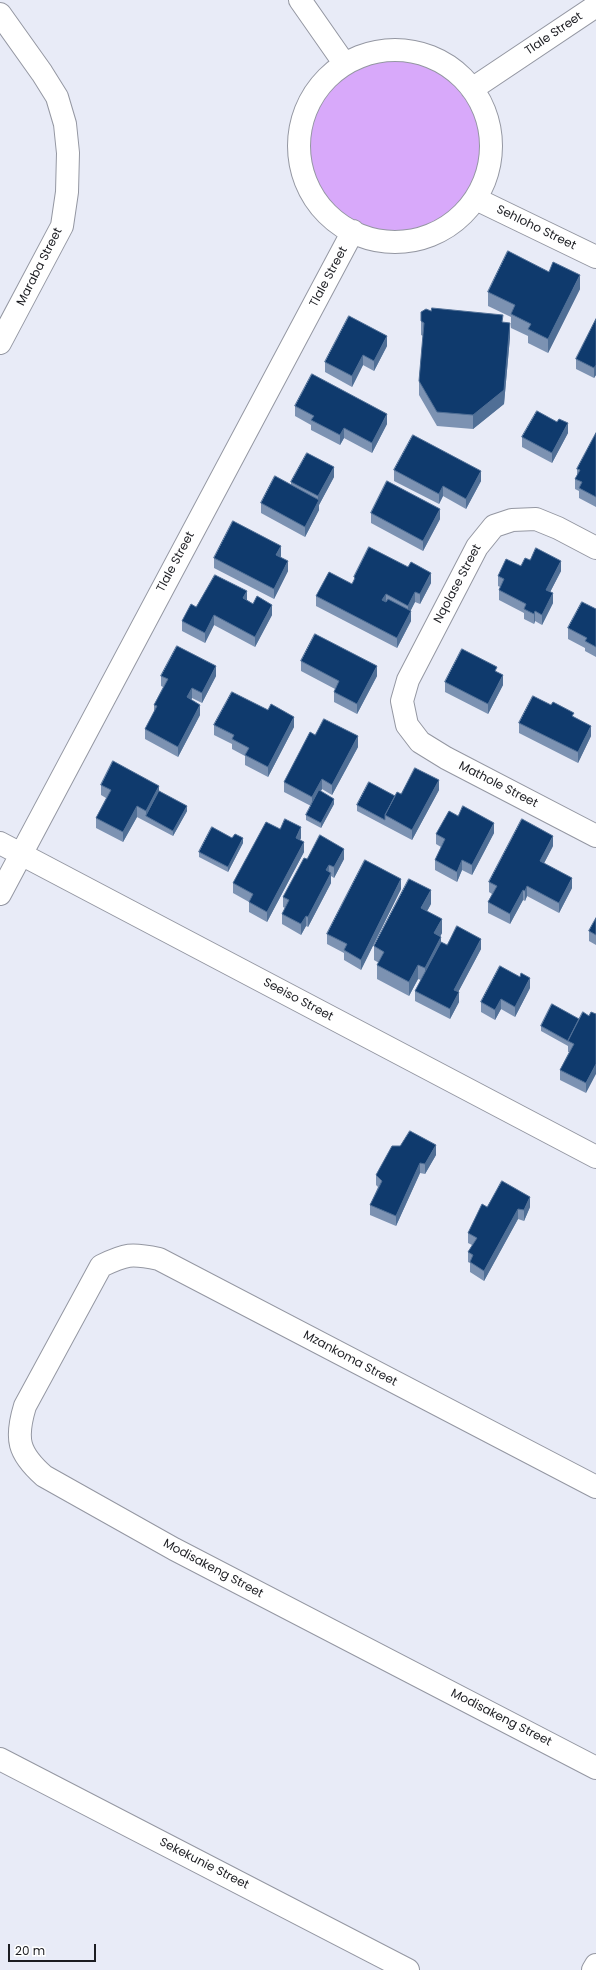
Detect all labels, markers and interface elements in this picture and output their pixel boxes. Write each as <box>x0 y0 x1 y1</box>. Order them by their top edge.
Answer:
street label: Tlale Street <box>522 9 586 59</box>
street label: Sehloho Street <box>494 203 578 253</box>
street label: Maraba Street <box>14 226 66 308</box>
street label: Tlale Street <box>307 244 351 310</box>
street label: Tlale Street <box>154 529 198 595</box>
street label: Nqolase Street <box>431 542 485 626</box>
street label: Mathole Street <box>456 759 540 811</box>
street label: Seeiso Street <box>261 976 335 1024</box>
street label: Mzankoma Street <box>301 1328 399 1390</box>
street label: Modisakeng Street <box>161 1537 265 1601</box>
street label: Modisakeng Street <box>448 1686 554 1750</box>
street label: Sekekunie Street <box>157 1835 251 1893</box>
scale bar <box>10 1936 98 1962</box>
text: 20 m <box>15 1942 45 1959</box>

